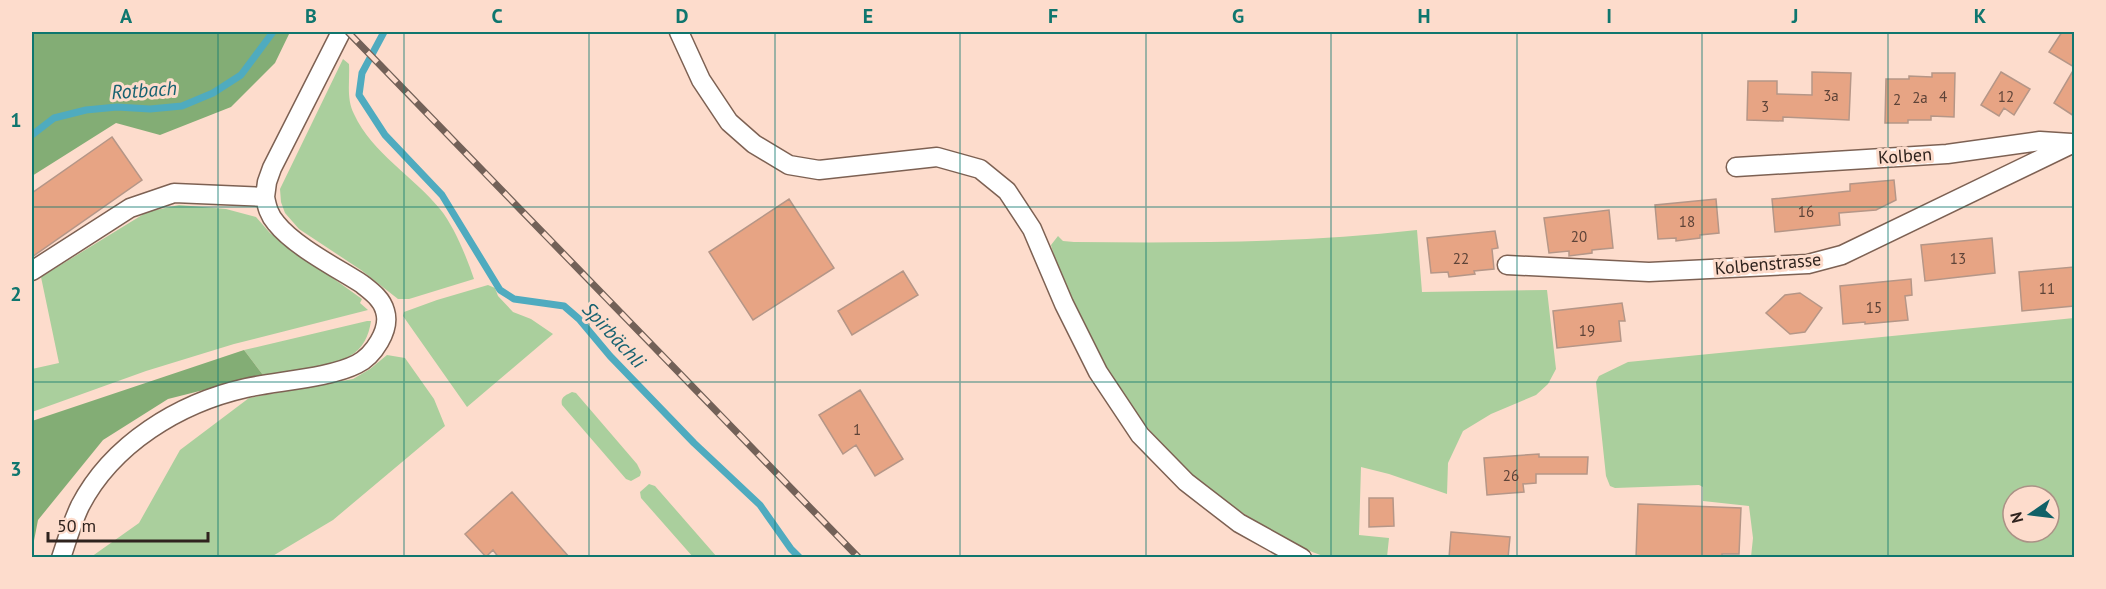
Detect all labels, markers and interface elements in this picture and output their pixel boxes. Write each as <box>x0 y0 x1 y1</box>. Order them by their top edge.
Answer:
text: A <box>120 3 133 29</box>
text: B <box>305 3 317 29</box>
text: C <box>491 3 503 29</box>
text: D <box>676 3 689 29</box>
text: E <box>863 3 873 29</box>
text: F <box>1048 3 1058 29</box>
text: G <box>1232 3 1244 29</box>
text: H <box>1417 3 1431 29</box>
text: I <box>1606 3 1612 29</box>
text: J <box>1791 3 1798 29</box>
text: K <box>1974 3 1987 29</box>
water label: Rotbach <box>110 75 178 105</box>
house number: 3a <box>1823 86 1839 105</box>
house number: 4 <box>1939 87 1947 106</box>
house number: 12 <box>1998 87 2014 106</box>
house number: 2a <box>1912 88 1928 107</box>
house number: 2 <box>1893 90 1901 109</box>
house number: 3 <box>1761 97 1769 116</box>
text: 1 <box>10 107 22 133</box>
street label: Kolben <box>1877 142 1933 169</box>
house number: 16 <box>1798 202 1814 221</box>
house number: 18 <box>1679 212 1695 231</box>
house number: 20 <box>1571 227 1587 246</box>
street label: Kolbenstrasse <box>1714 247 1822 280</box>
house number: 22 <box>1453 249 1469 268</box>
house number: 13 <box>1950 249 1966 268</box>
house number: 11 <box>2039 279 2055 298</box>
text: 2 <box>10 281 22 307</box>
water label: Spirbächli <box>577 296 652 374</box>
house number: 15 <box>1866 298 1882 317</box>
house number: 19 <box>1579 321 1595 340</box>
house number: 1 <box>853 420 861 439</box>
text: 3 <box>10 456 22 482</box>
house number: 26 <box>1503 466 1519 485</box>
north arrow <box>2001 484 2061 544</box>
scale bar <box>48 505 208 543</box>
text: N <box>2005 510 2027 525</box>
text: 50 m <box>57 514 96 537</box>

